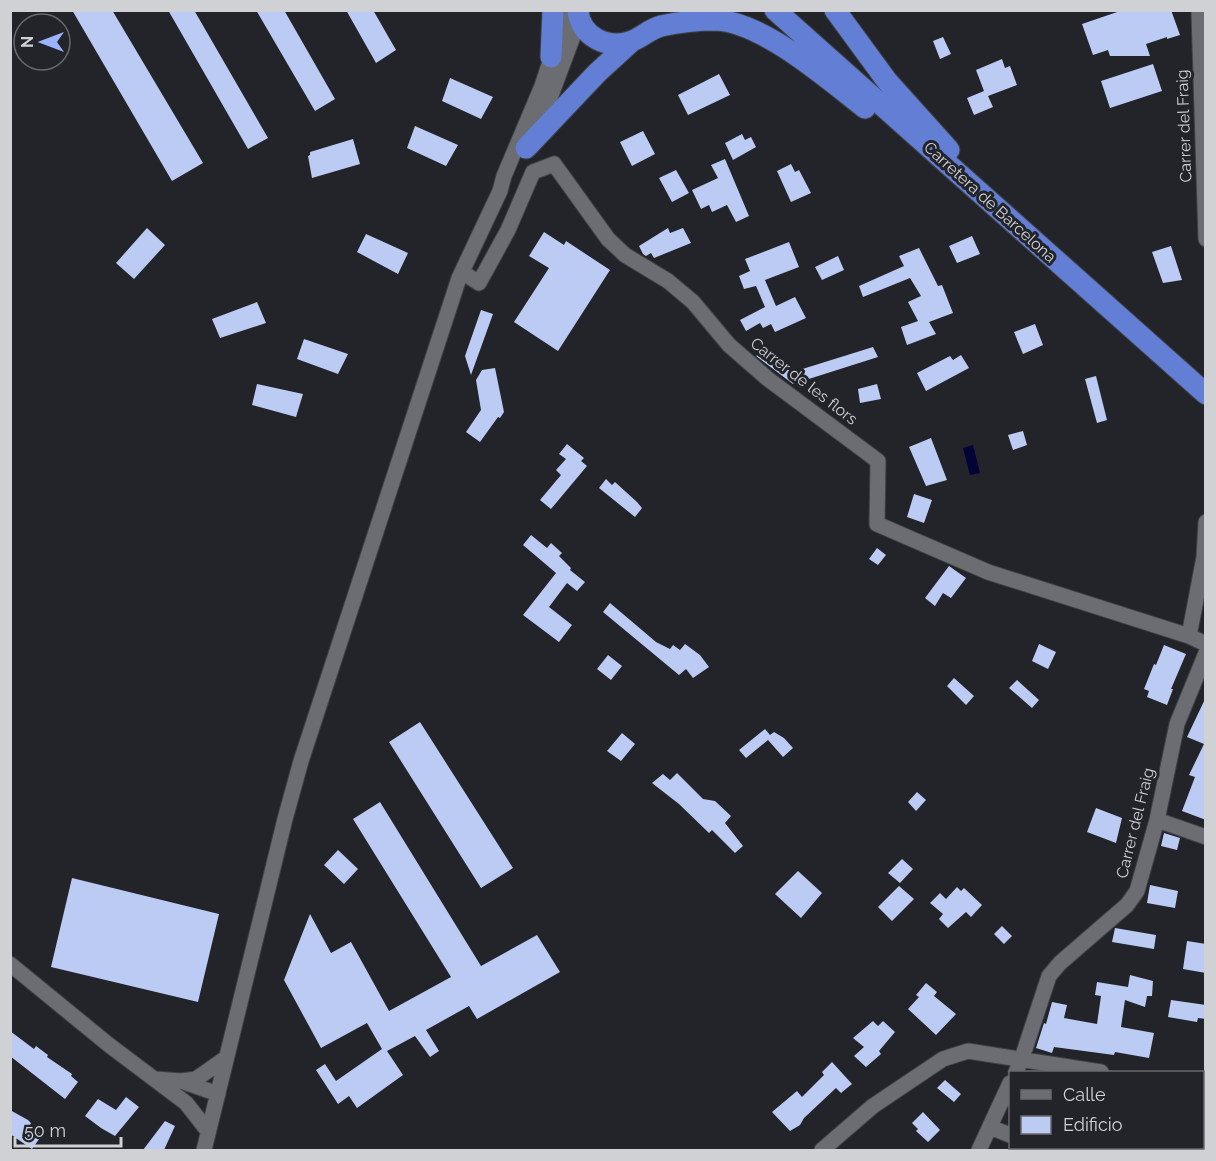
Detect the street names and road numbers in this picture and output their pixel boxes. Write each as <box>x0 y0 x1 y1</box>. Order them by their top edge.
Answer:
street label: Carrer del Fraig <box>1173 69 1195 183</box>
street label: Carretera de Barcelona <box>920 138 1060 266</box>
street label: Carrer de les flors <box>747 333 861 429</box>
street label: Carrer del Fraig <box>1112 766 1158 880</box>

